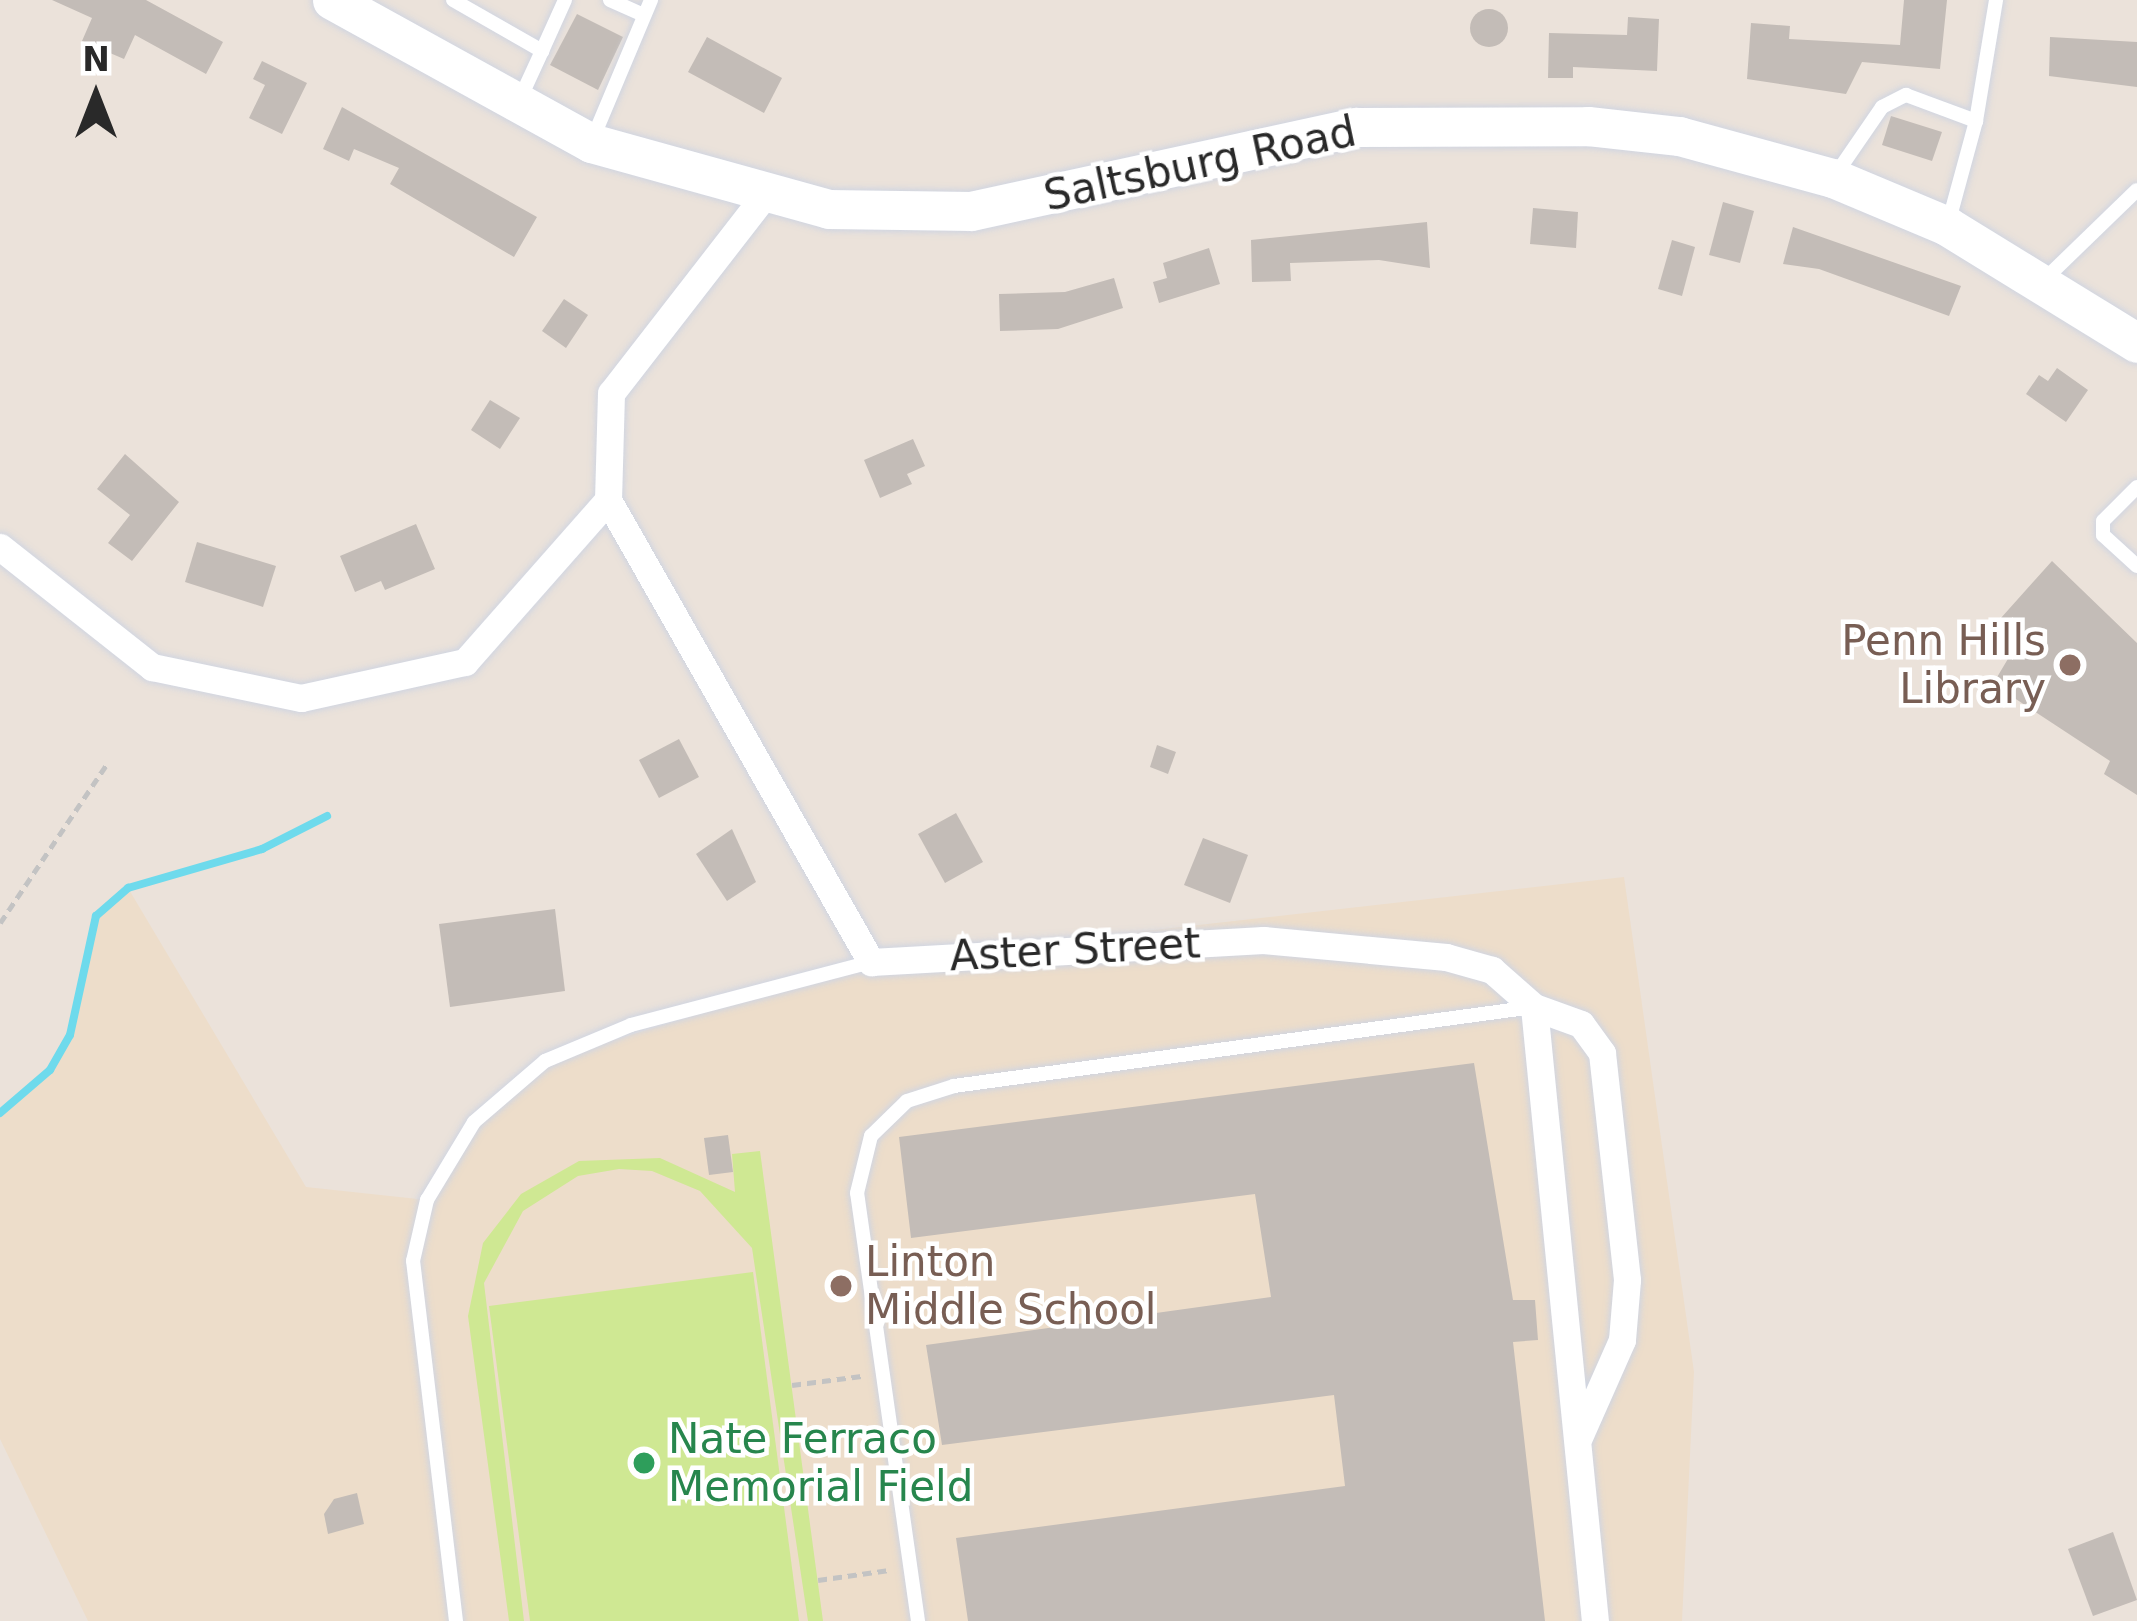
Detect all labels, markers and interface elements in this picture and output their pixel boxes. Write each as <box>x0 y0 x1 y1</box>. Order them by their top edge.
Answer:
north arrow <box>36 36 156 156</box>
text: N <box>82 40 110 79</box>
street label: Saltsburg Road <box>1039 106 1361 222</box>
place label: Penn Hills Library <box>1841 616 2046 714</box>
marker: Penn Hills Library <box>2057 652 2083 678</box>
street label: Aster Street <box>948 918 1202 982</box>
place label: Linton Middle School <box>865 1237 1157 1336</box>
marker: Linton Middle School <box>828 1273 854 1299</box>
place label: Nate Ferraco Memorial Field <box>668 1414 973 1512</box>
marker: Nate Ferraco Memorial Field <box>631 1450 657 1476</box>

